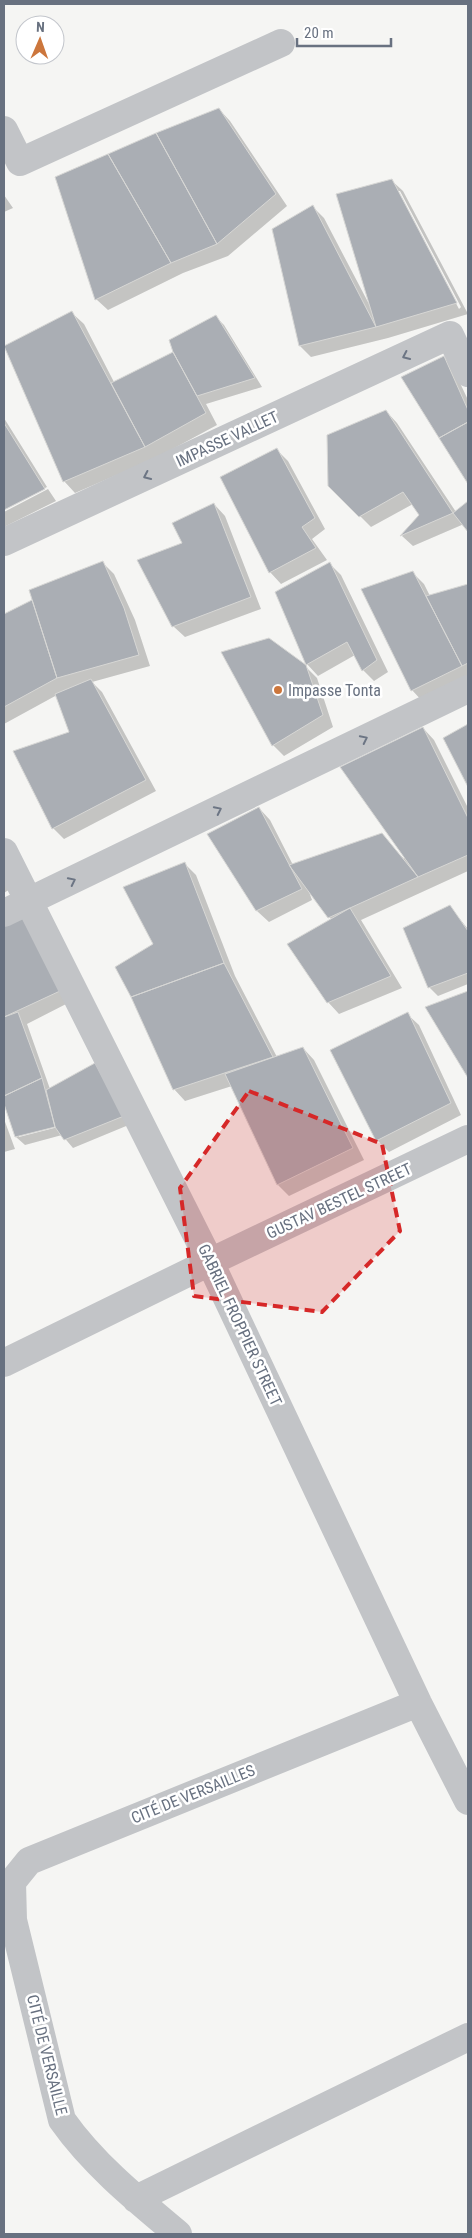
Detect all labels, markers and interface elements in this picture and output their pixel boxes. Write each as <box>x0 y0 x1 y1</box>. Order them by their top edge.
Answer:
north arrow <box>15 15 65 65</box>
scale bar <box>297 15 391 47</box>
text: N <box>36 19 45 35</box>
text: 20 m <box>304 24 334 42</box>
one-way arrow <box>402 350 411 360</box>
street label: IMPASSE VALLET <box>173 407 281 471</box>
one-way arrow <box>143 469 152 480</box>
place label: Impasse Tonta <box>288 681 381 700</box>
marker: Impasse Tonta <box>272 684 284 696</box>
one-way arrow <box>359 735 368 745</box>
one-way arrow <box>213 806 222 816</box>
one-way arrow <box>67 877 76 887</box>
street label: GUSTAV BESTEL STREET <box>264 1159 414 1243</box>
street label: GABRIEL FROPPIER STREET <box>194 1241 286 1409</box>
street label: CITÉ DE VERSAILLES <box>128 1760 258 1828</box>
street label: CITÉ DE VERSAILLE <box>23 1993 71 2117</box>

